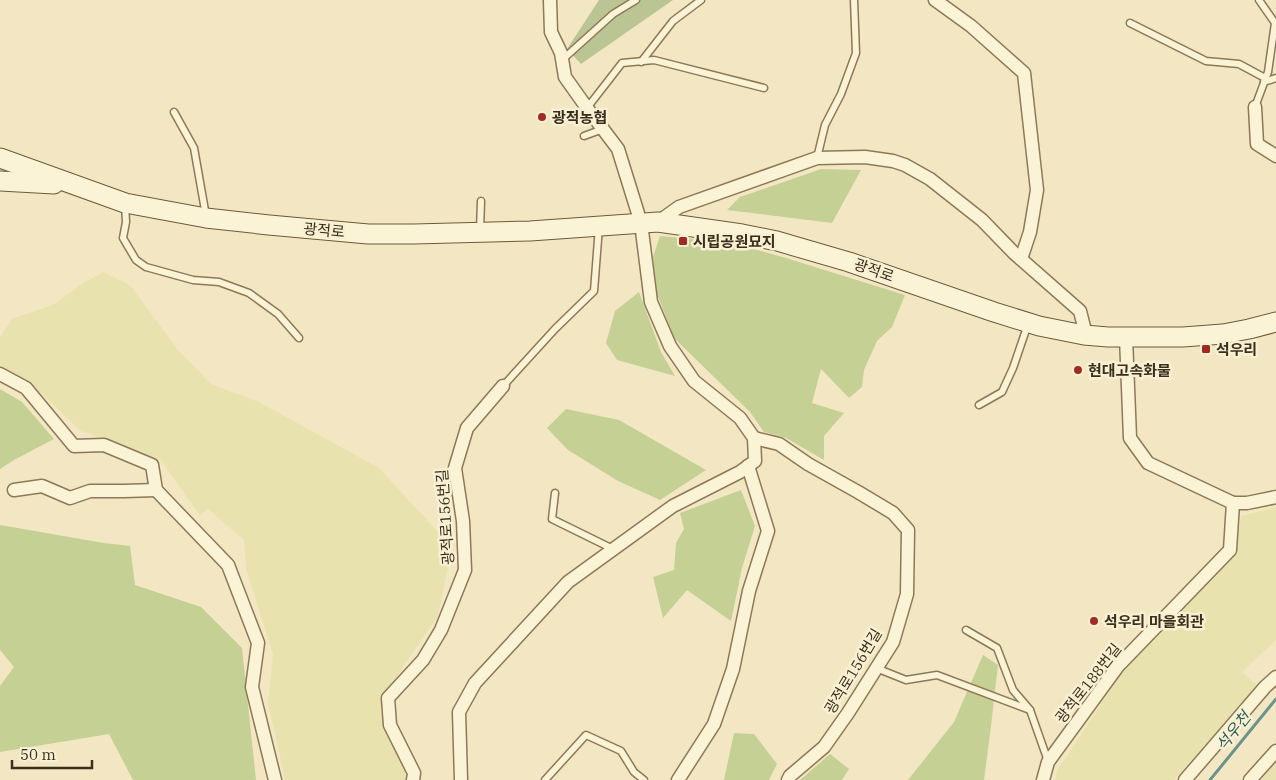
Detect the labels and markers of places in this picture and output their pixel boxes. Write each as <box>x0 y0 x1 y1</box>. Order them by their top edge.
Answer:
place label: 광적농협 <box>552 108 607 127</box>
marker: 광적농협 <box>536 111 548 123</box>
place label: 시립공원묘지 <box>693 232 776 251</box>
marker: 시립공원묘지 <box>677 235 689 247</box>
place label: 석우리 <box>1216 340 1257 359</box>
marker: 석우리 <box>1200 343 1212 355</box>
place label: 현대고속화물 <box>1088 361 1171 380</box>
marker: 현대고속화물 <box>1072 364 1084 376</box>
place label: 석우리 마을회관 <box>1104 612 1204 631</box>
marker: 석우리 마을회관 <box>1088 615 1100 627</box>

